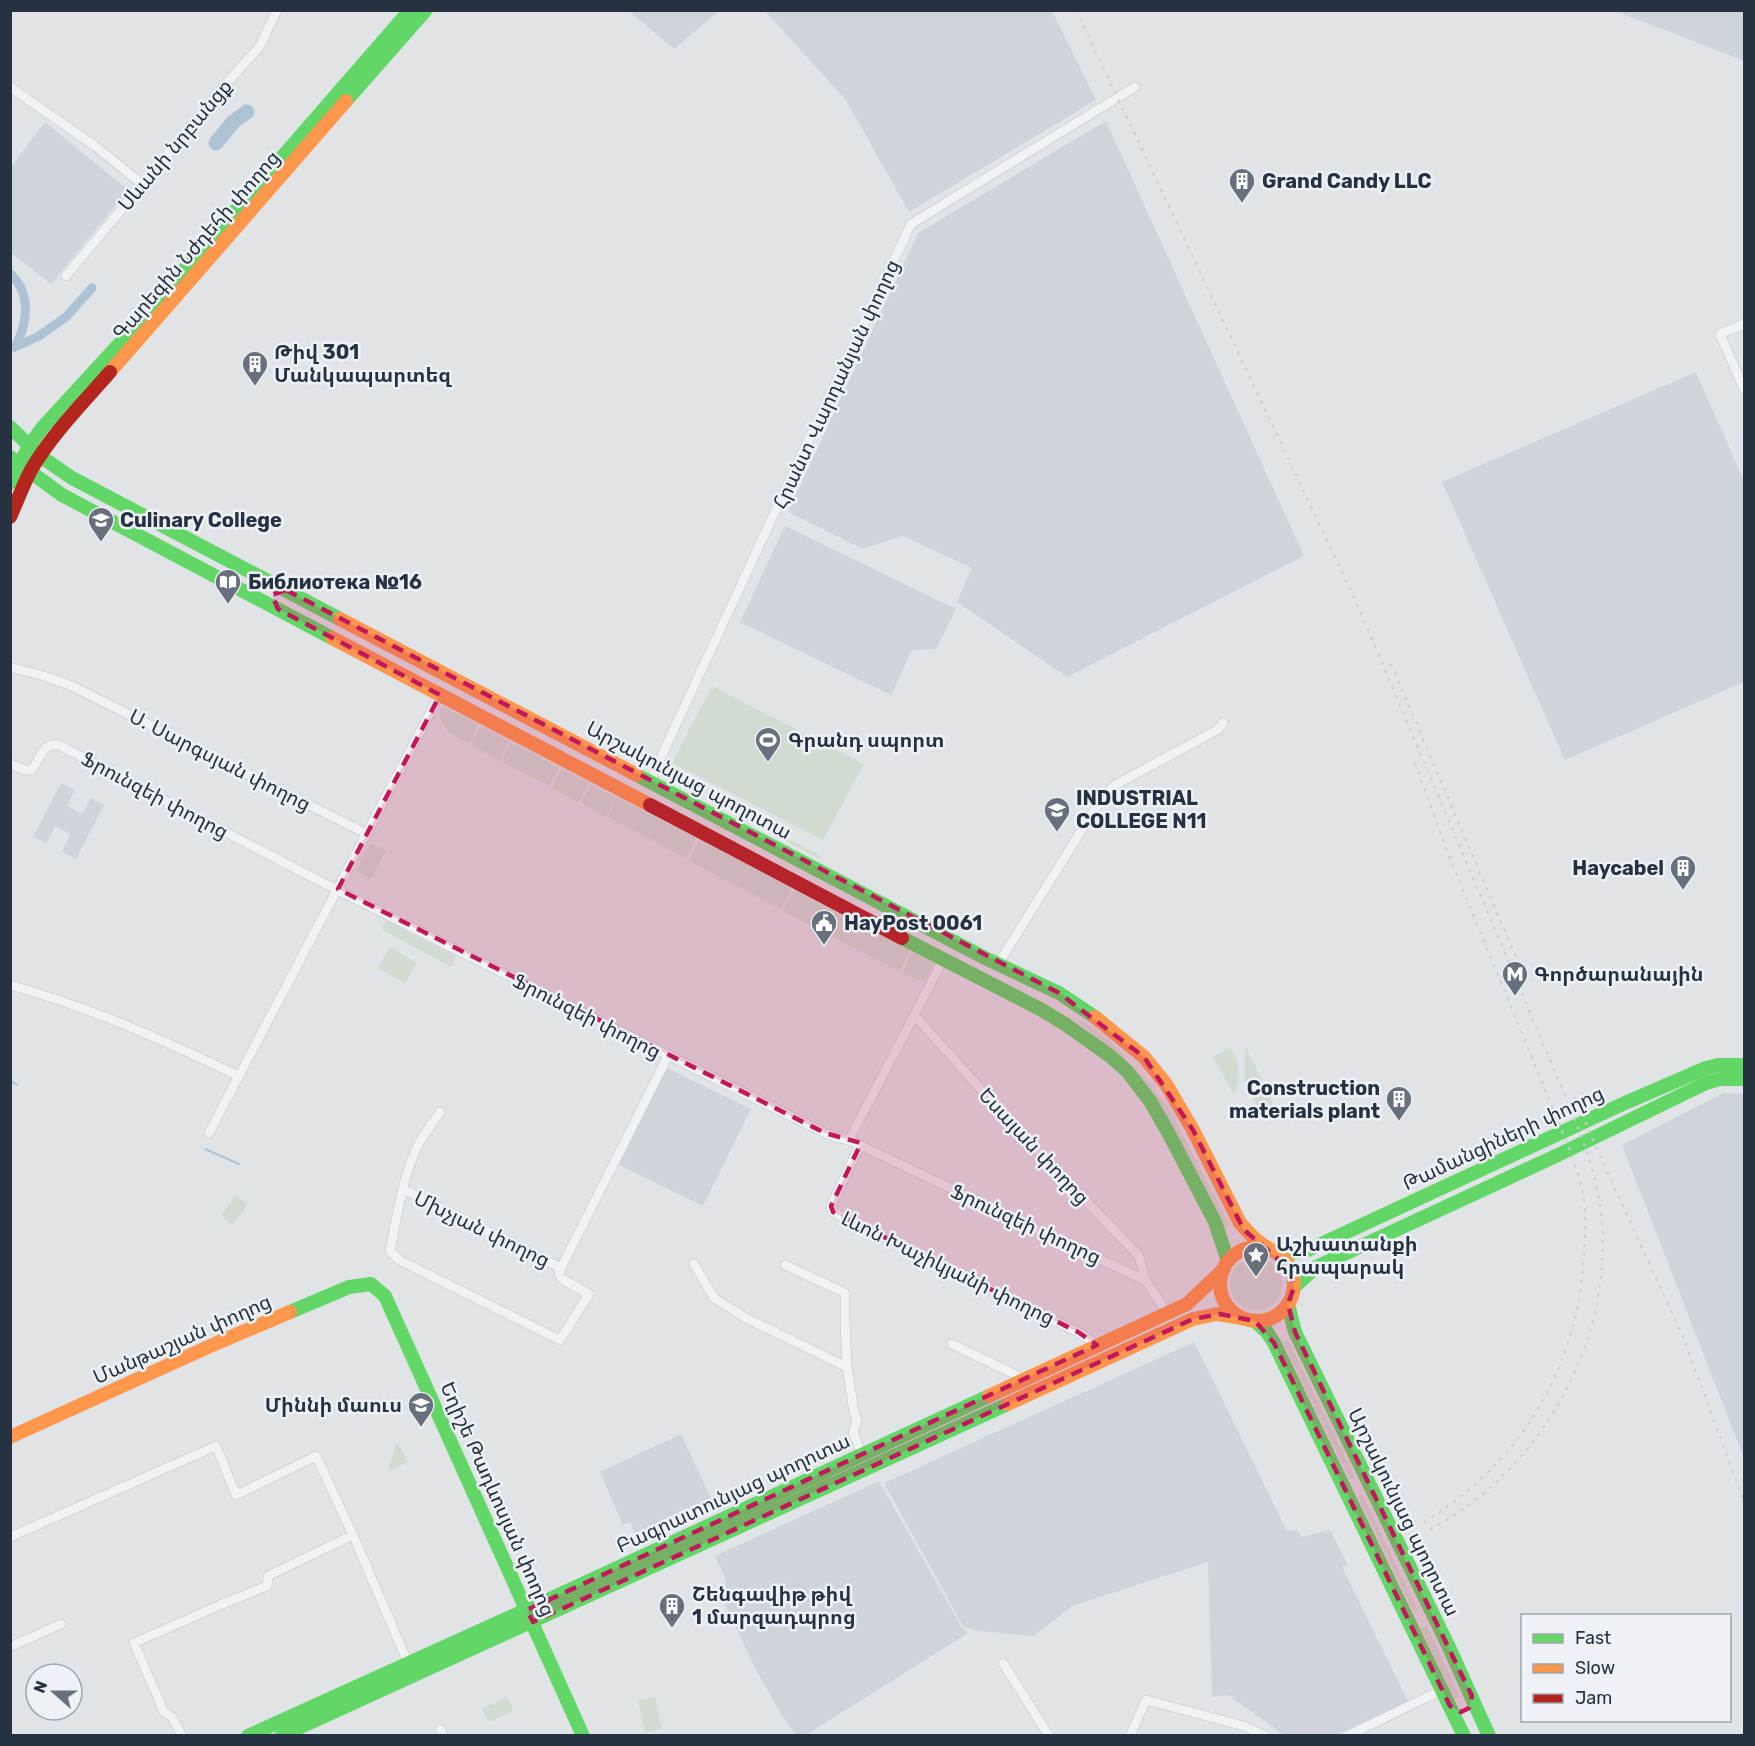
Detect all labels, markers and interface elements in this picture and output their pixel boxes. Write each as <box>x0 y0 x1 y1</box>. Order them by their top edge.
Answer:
street label: Սևանի նրբանցք <box>113 74 237 216</box>
street label: Գարեգին Նժդեհի փողոց <box>107 146 285 344</box>
building icon: Grand Candy LLC <box>1227 166 1257 204</box>
place label: Grand Candy LLC <box>1262 169 1432 193</box>
street label: Հրանտ Վարդանյան փողոց <box>768 256 904 512</box>
place label: Թիվ 301 Մանկապարտեզ <box>274 340 452 387</box>
building icon: Թիվ 301 Մանկապարտեզ <box>240 349 270 387</box>
school or university icon: Culinary College <box>86 505 116 543</box>
place label: Culinary College <box>120 508 282 532</box>
library icon: Библиотека №16 <box>213 567 243 605</box>
place label: Библиотека №16 <box>248 570 422 594</box>
street label: Ս. Սարգսյան փողոց <box>125 704 315 816</box>
street label: Արշակունյաց պողոտա <box>582 716 796 844</box>
sports icon: Գրանդ սպորտ <box>753 725 783 763</box>
place label: Գրանդ սպորտ <box>788 728 944 752</box>
street label: Ֆրունզեի փողոց <box>78 746 232 844</box>
place label: INDUSTRIAL COLLEGE N11 <box>1076 786 1207 833</box>
school or university icon: INDUSTRIAL COLLEGE N11 <box>1042 795 1072 833</box>
building icon: Haycabel <box>1668 853 1698 891</box>
place label: Haycabel <box>1572 856 1664 880</box>
public building icon: HayPost 0061 <box>809 908 839 946</box>
place label: HayPost 0061 <box>844 911 982 935</box>
metro station icon: Գործարանային <box>1500 959 1530 997</box>
place label: Գործարանային <box>1534 962 1704 986</box>
street label: Ֆրունզեի փողոց <box>509 968 665 1064</box>
place label: Construction materials plant <box>1229 1076 1380 1123</box>
street label: Թամանցիների փողոց <box>1398 1081 1608 1195</box>
street label: Եսայան փողոց <box>974 1083 1094 1209</box>
building icon: Construction materials plant <box>1384 1084 1414 1122</box>
street label: Ֆրունզեի փողոց <box>947 1179 1105 1269</box>
street label: Մխչյան փողոց <box>410 1186 554 1272</box>
street label: Լևոն Խաչիկյանի փողոց <box>837 1206 1059 1330</box>
place label: Աշխատանքի հրապարակ <box>1276 1232 1418 1279</box>
place icon: Աշխատանքի հրապարակ <box>1241 1240 1271 1278</box>
street label: Մանթաշյան փողոց <box>89 1289 275 1389</box>
street label: Եղիշե Թադևոսյան փողոց <box>435 1378 561 1620</box>
school or university icon: Միննի մաուս <box>406 1390 436 1428</box>
place label: Միննի մաուս <box>265 1393 402 1417</box>
street label: Արշակունյաց պողոտա <box>1343 1404 1465 1620</box>
street label: Բագրատունյաց պողոտա <box>612 1428 854 1558</box>
place label: Շենգավիթ թիվ 1 մարզադպրոց <box>692 1582 856 1629</box>
building icon: Շենգավիթ թիվ 1 մարզադպրոց <box>657 1591 687 1629</box>
legend <box>1521 1614 1731 1722</box>
text: Fast <box>1575 1627 1611 1649</box>
text: Slow <box>1575 1657 1615 1679</box>
north arrow <box>24 1662 84 1722</box>
text: N <box>30 1678 51 1696</box>
text: Jam <box>1575 1687 1612 1709</box>

